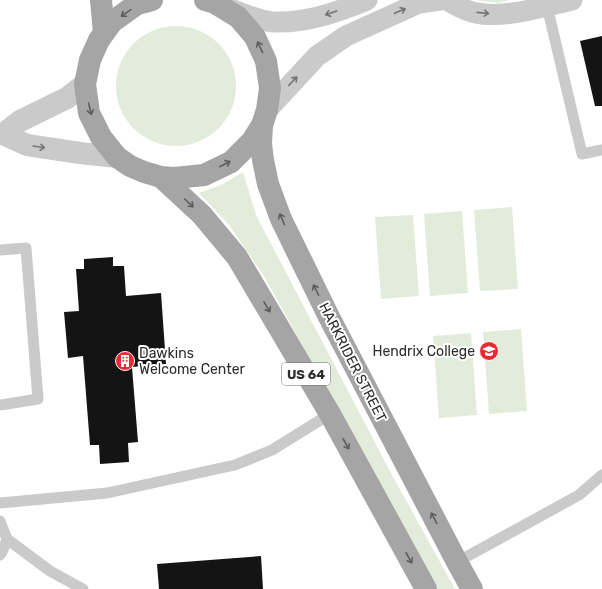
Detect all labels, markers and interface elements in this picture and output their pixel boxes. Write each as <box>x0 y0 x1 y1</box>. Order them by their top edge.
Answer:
one-way arrow <box>394 7 406 14</box>
one-way arrow <box>120 9 131 17</box>
one-way arrow <box>325 10 337 18</box>
one-way arrow <box>476 10 489 17</box>
one-way arrow <box>255 41 263 53</box>
one-way arrow <box>288 76 298 86</box>
one-way arrow <box>86 103 94 116</box>
one-way arrow <box>32 143 45 151</box>
one-way arrow <box>219 160 231 168</box>
one-way arrow <box>184 199 194 208</box>
one-way arrow <box>277 214 285 226</box>
one-way arrow <box>312 285 319 297</box>
street label: HARKRIDER STREET <box>315 300 390 425</box>
one-way arrow <box>263 301 271 313</box>
school or university icon: Hendrix College <box>478 340 500 362</box>
place label: Hendrix College <box>372 343 475 360</box>
place label: Dawkins Welcome Center <box>139 345 246 378</box>
building icon: Dawkins Welcome Center <box>114 350 136 372</box>
road number: US 64 <box>282 363 330 385</box>
one-way arrow <box>343 438 350 450</box>
one-way arrow <box>430 512 437 524</box>
one-way arrow <box>405 551 413 563</box>

